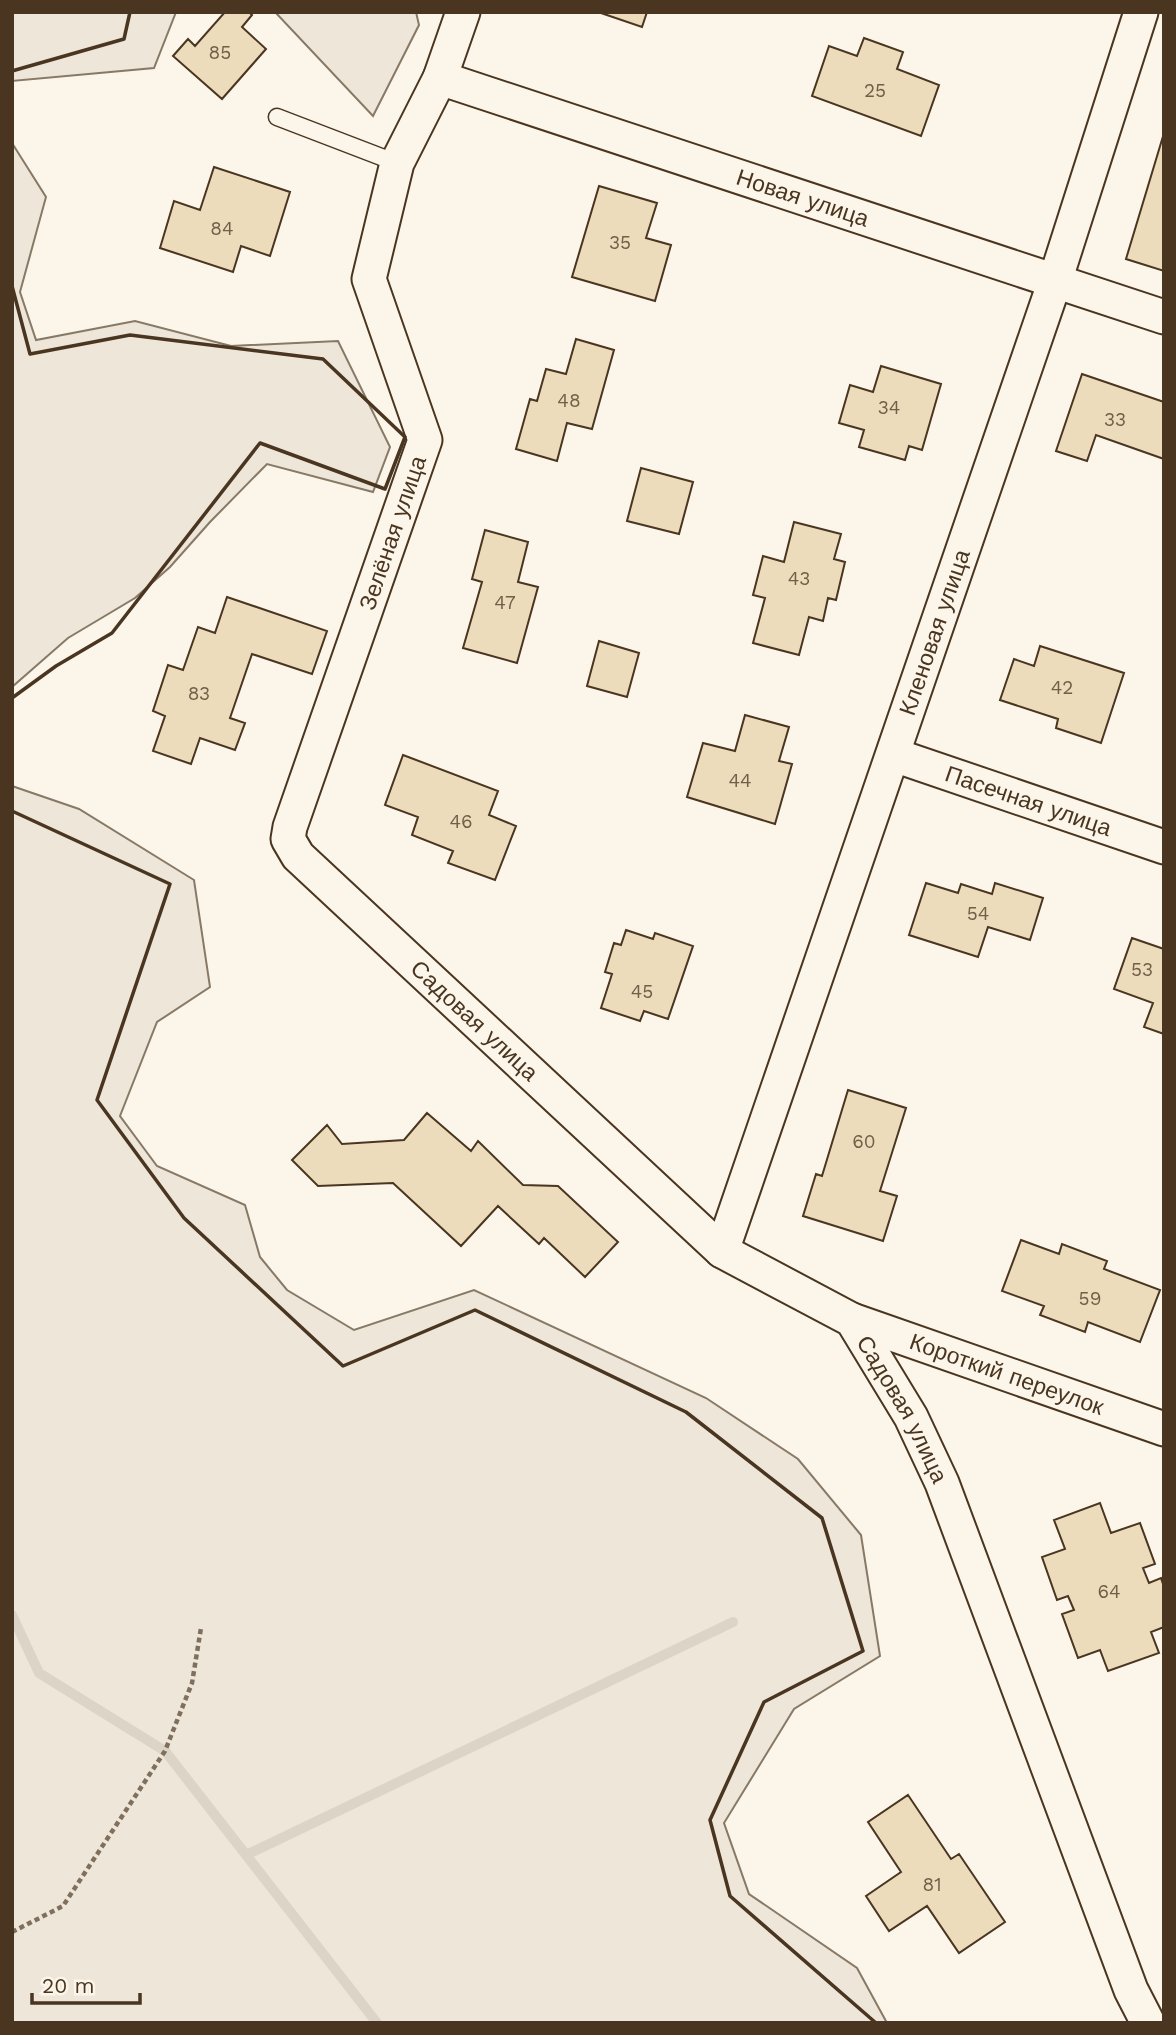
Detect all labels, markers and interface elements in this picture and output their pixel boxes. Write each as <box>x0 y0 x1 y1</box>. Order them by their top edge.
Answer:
house number: 85 <box>209 41 231 64</box>
house number: 25 <box>864 79 886 102</box>
street label: Новая улица <box>733 163 873 232</box>
house number: 84 <box>210 217 234 240</box>
house number: 35 <box>609 231 631 254</box>
house number: 48 <box>557 389 581 412</box>
house number: 34 <box>878 396 900 419</box>
house number: 33 <box>1104 408 1126 431</box>
street label: Зелёная улица <box>354 452 432 614</box>
street label: Кленовая улица <box>893 546 975 719</box>
house number: 43 <box>788 567 810 590</box>
house number: 47 <box>494 591 516 614</box>
house number: 42 <box>1051 676 1073 699</box>
house number: 83 <box>188 682 210 705</box>
street label: Пасечная улица <box>942 760 1115 842</box>
house number: 44 <box>728 769 752 792</box>
house number: 46 <box>449 810 473 833</box>
house number: 54 <box>967 902 989 925</box>
street label: Садовая улица <box>405 955 544 1086</box>
house number: 53 <box>1131 958 1153 981</box>
house number: 45 <box>631 980 653 1003</box>
house number: 60 <box>852 1130 876 1153</box>
house number: 59 <box>1079 1287 1101 1310</box>
street label: Короткий переулок <box>906 1328 1108 1421</box>
street label: Садовая улица <box>851 1331 954 1487</box>
house number: 64 <box>1097 1580 1121 1603</box>
house number: 81 <box>922 1873 942 1896</box>
scale bar <box>32 1962 140 2006</box>
text: 20 m <box>42 1973 94 1998</box>

